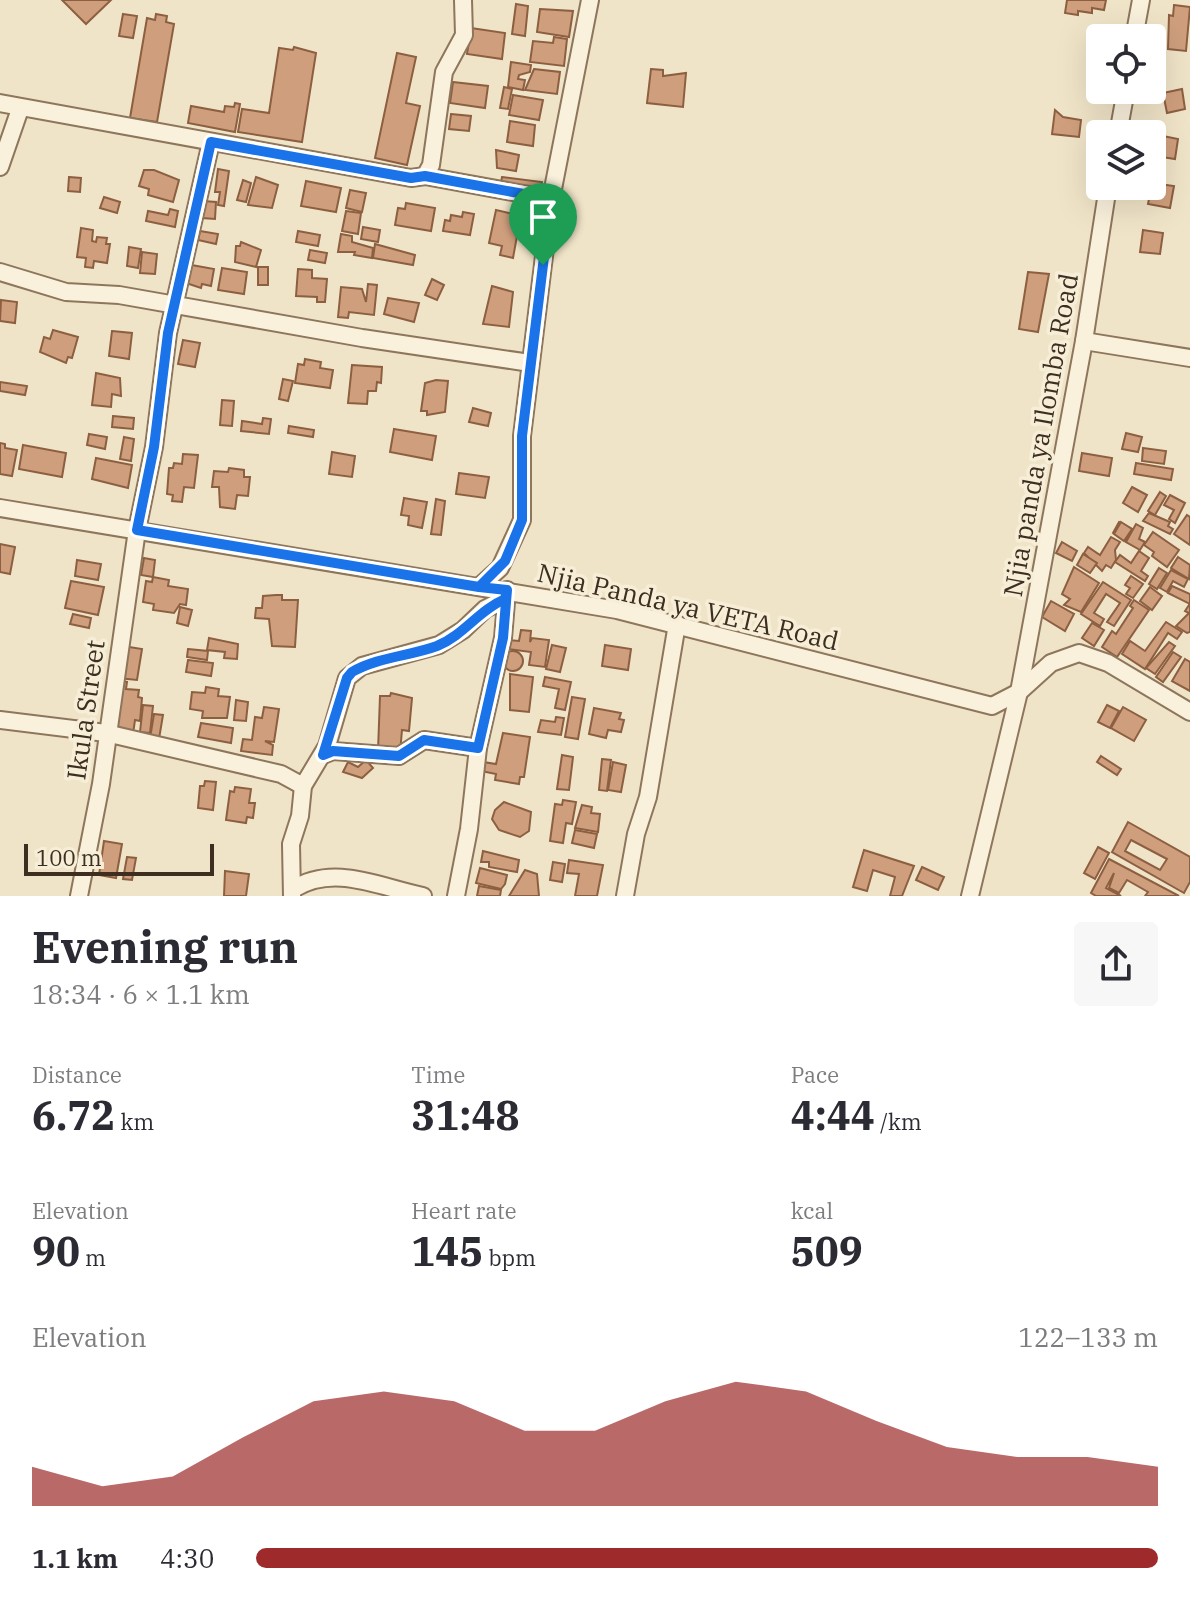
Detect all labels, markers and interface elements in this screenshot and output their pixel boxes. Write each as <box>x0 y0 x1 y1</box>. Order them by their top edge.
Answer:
map controls <box>1086 24 1166 200</box>
button: locate <box>1086 24 1166 104</box>
button: layers <box>1086 120 1166 200</box>
pin <box>509 183 577 265</box>
icon: arrive <box>521 195 565 239</box>
street label: Njia panda ya Ilomba Road <box>995 271 1085 599</box>
street label: Njia Panda ya VETA Road <box>534 555 842 657</box>
street label: Ikula Street <box>58 638 112 782</box>
scale bar <box>24 840 214 876</box>
text: 100 m <box>36 843 102 872</box>
text: Evening run <box>32 918 298 975</box>
button: share <box>1074 922 1158 1006</box>
text: 18:34 · 6 × 1.1 km <box>32 977 250 1011</box>
text: Distance <box>32 1060 122 1089</box>
text: Time <box>411 1060 465 1089</box>
text: Pace <box>791 1060 839 1089</box>
text: 6.72 <box>32 1089 115 1141</box>
text: 31:48 <box>411 1089 519 1141</box>
text: 4:44 <box>791 1089 875 1141</box>
text: km <box>115 1107 154 1136</box>
text: /km <box>875 1107 922 1136</box>
text: Elevation <box>32 1196 129 1225</box>
text: Heart rate <box>411 1196 517 1225</box>
text: kcal <box>791 1196 833 1225</box>
text: 90 <box>32 1225 80 1277</box>
text: 145 <box>411 1225 483 1277</box>
text: 509 <box>791 1225 863 1277</box>
text: m <box>80 1243 106 1272</box>
text: bpm <box>483 1243 536 1272</box>
text: Elevation <box>32 1320 147 1354</box>
text: 122–133 m <box>1018 1320 1158 1354</box>
text: 1.1 km <box>32 1541 118 1575</box>
text: 4:30 <box>160 1541 214 1575</box>

